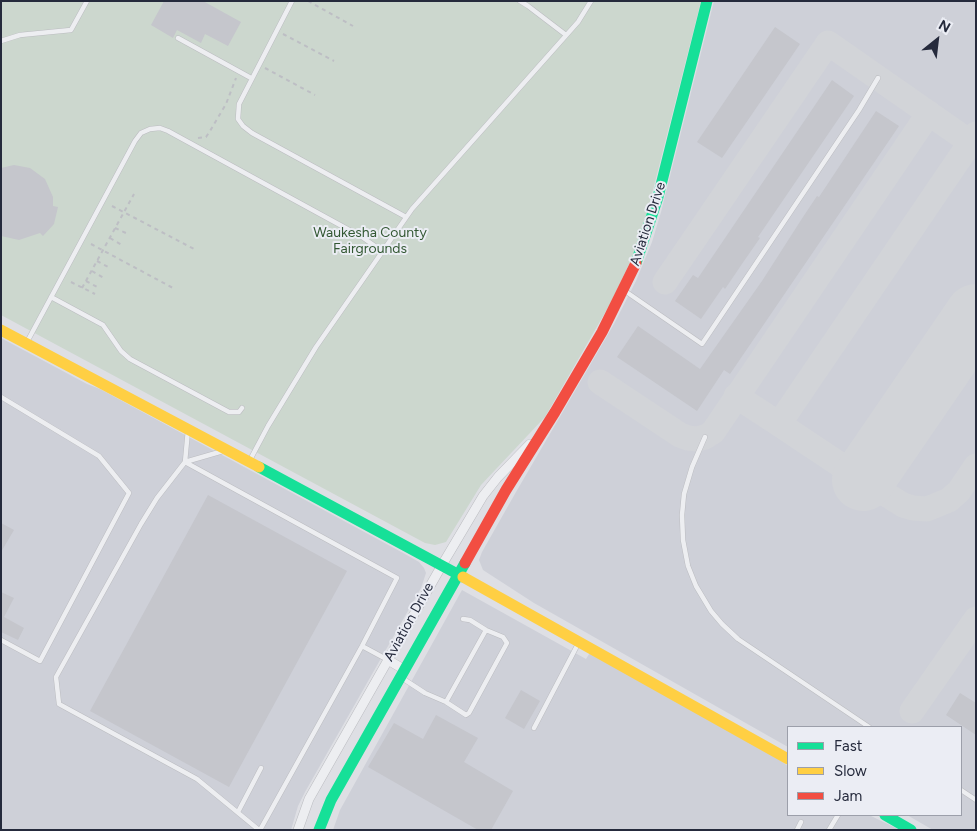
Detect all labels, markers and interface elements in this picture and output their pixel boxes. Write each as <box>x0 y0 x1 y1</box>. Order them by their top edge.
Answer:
north arrow <box>912 15 962 65</box>
text: N <box>936 16 953 36</box>
street label: Aviation Drive <box>627 180 669 268</box>
park label: Waukesha County Fairgrounds <box>313 225 427 258</box>
street label: Aviation Drive <box>380 580 438 664</box>
legend <box>787 726 962 816</box>
text: Fast <box>834 737 862 755</box>
text: Slow <box>834 762 867 780</box>
text: Jam <box>834 787 862 805</box>

